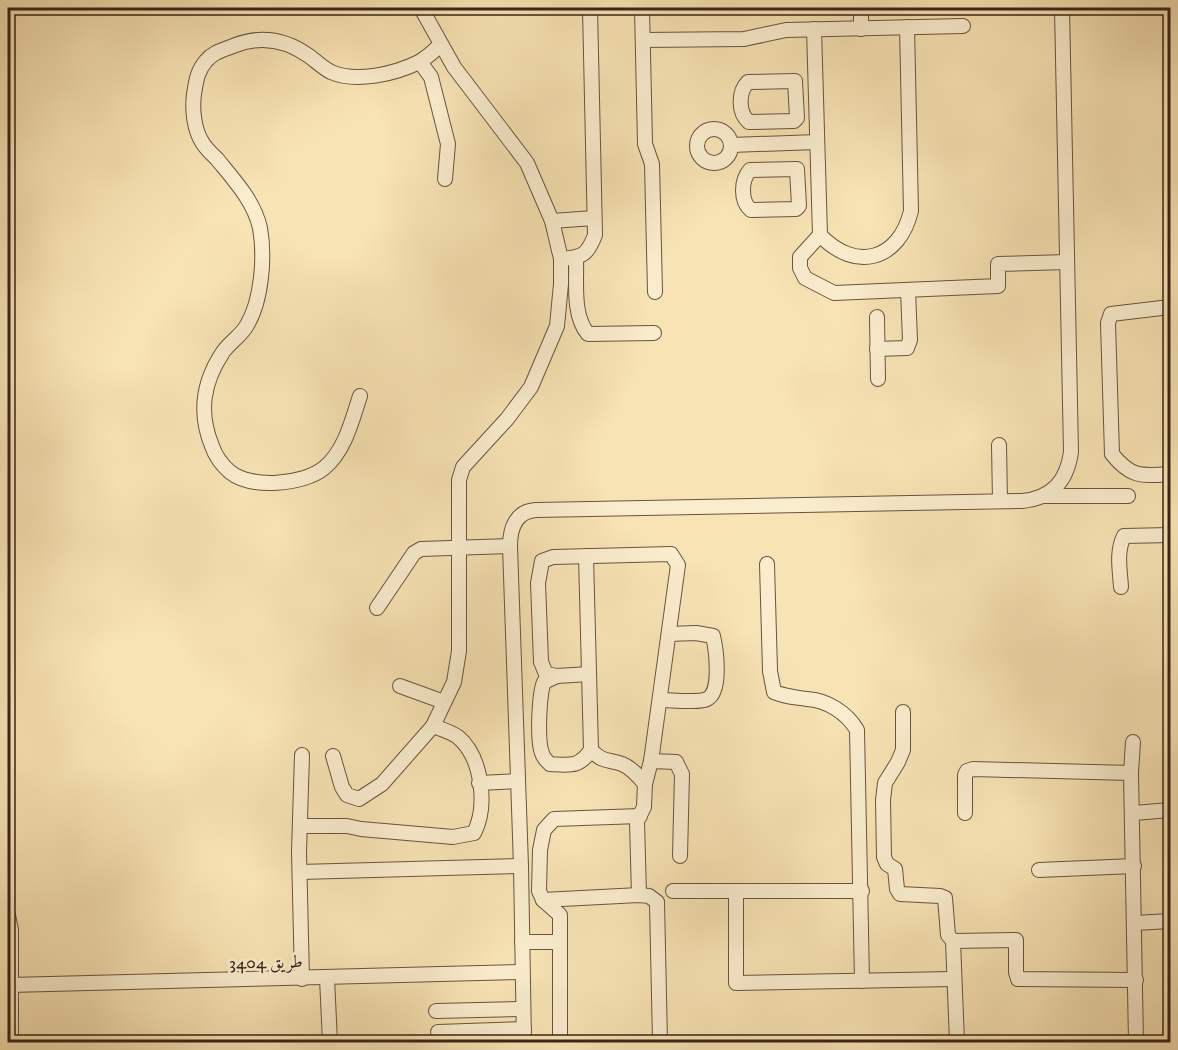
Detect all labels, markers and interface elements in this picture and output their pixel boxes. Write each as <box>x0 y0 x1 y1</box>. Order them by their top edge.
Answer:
street label: طريق 3404 <box>229 951 303 975</box>

